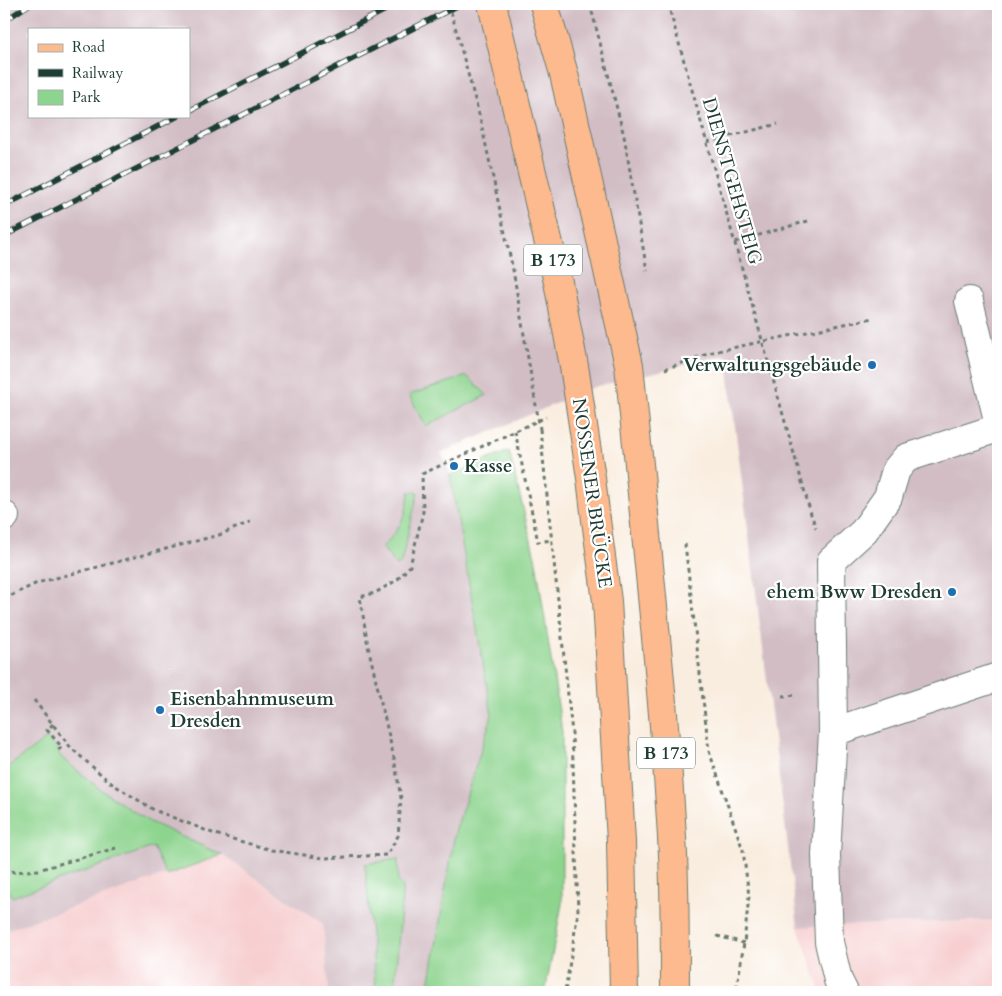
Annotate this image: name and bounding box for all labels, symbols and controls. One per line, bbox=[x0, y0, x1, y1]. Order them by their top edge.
legend bbox=[28, 28, 190, 118]
text: Road bbox=[72, 37, 105, 57]
text: Railway bbox=[72, 63, 123, 83]
text: Park bbox=[72, 87, 101, 107]
street label: DIENSTGEHSTEIG bbox=[696, 94, 768, 268]
road number: B 173 bbox=[524, 244, 582, 276]
place label: Verwaltungsgebäude bbox=[683, 352, 862, 378]
marker: Verwaltungsgebäude bbox=[866, 359, 878, 371]
street label: NOSSENER BRÜCKE bbox=[566, 396, 618, 590]
place label: Kasse bbox=[464, 453, 512, 479]
marker: Kasse bbox=[448, 460, 460, 472]
place label: ehem Bww Dresden bbox=[767, 579, 943, 605]
marker: ehem Bww Dresden bbox=[946, 586, 958, 598]
place label: Eisenbahnmuseum Dresden bbox=[170, 686, 334, 734]
marker: Eisenbahnmuseum Dresden bbox=[154, 704, 166, 716]
road number: B 173 bbox=[637, 738, 695, 768]

